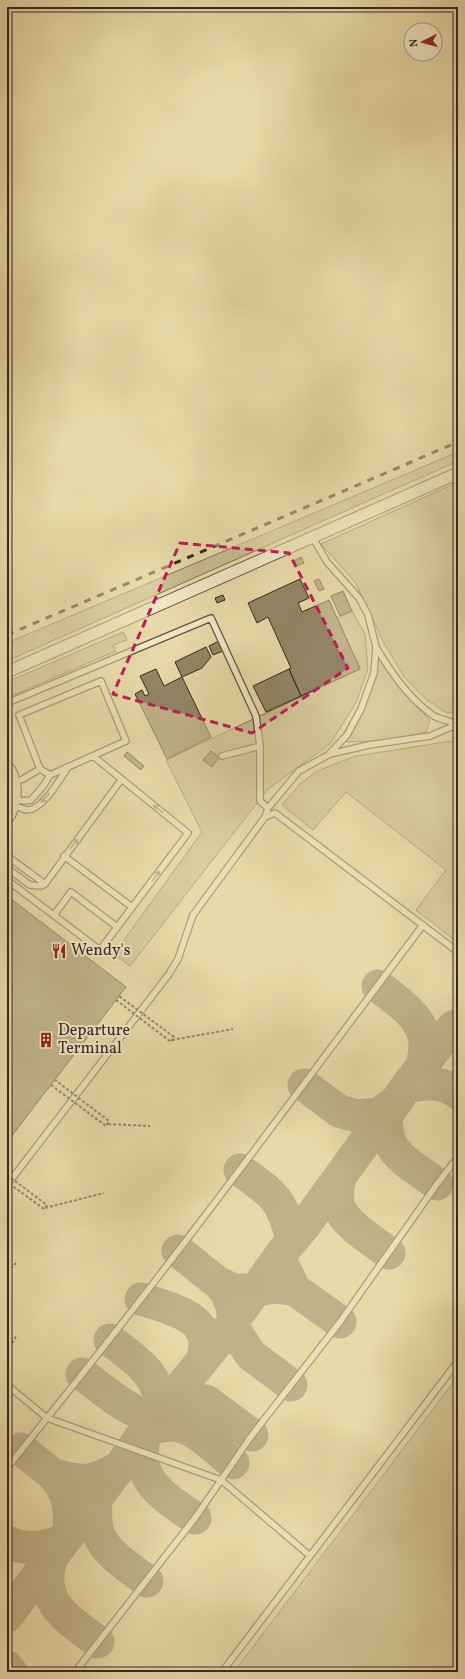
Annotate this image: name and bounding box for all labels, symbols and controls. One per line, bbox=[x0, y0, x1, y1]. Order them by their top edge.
north arrow bbox=[403, 22, 443, 62]
text: N bbox=[407, 38, 422, 48]
one-way arrow bbox=[41, 793, 50, 803]
one-way arrow bbox=[152, 804, 163, 813]
one-way arrow bbox=[69, 839, 78, 850]
one-way arrow bbox=[151, 871, 160, 882]
place label: Wendy's bbox=[71, 940, 131, 962]
restaurant icon: Wendy's bbox=[50, 942, 68, 960]
place label: Departure Terminal bbox=[58, 1020, 130, 1060]
building icon: Departure Terminal bbox=[37, 1031, 55, 1049]

